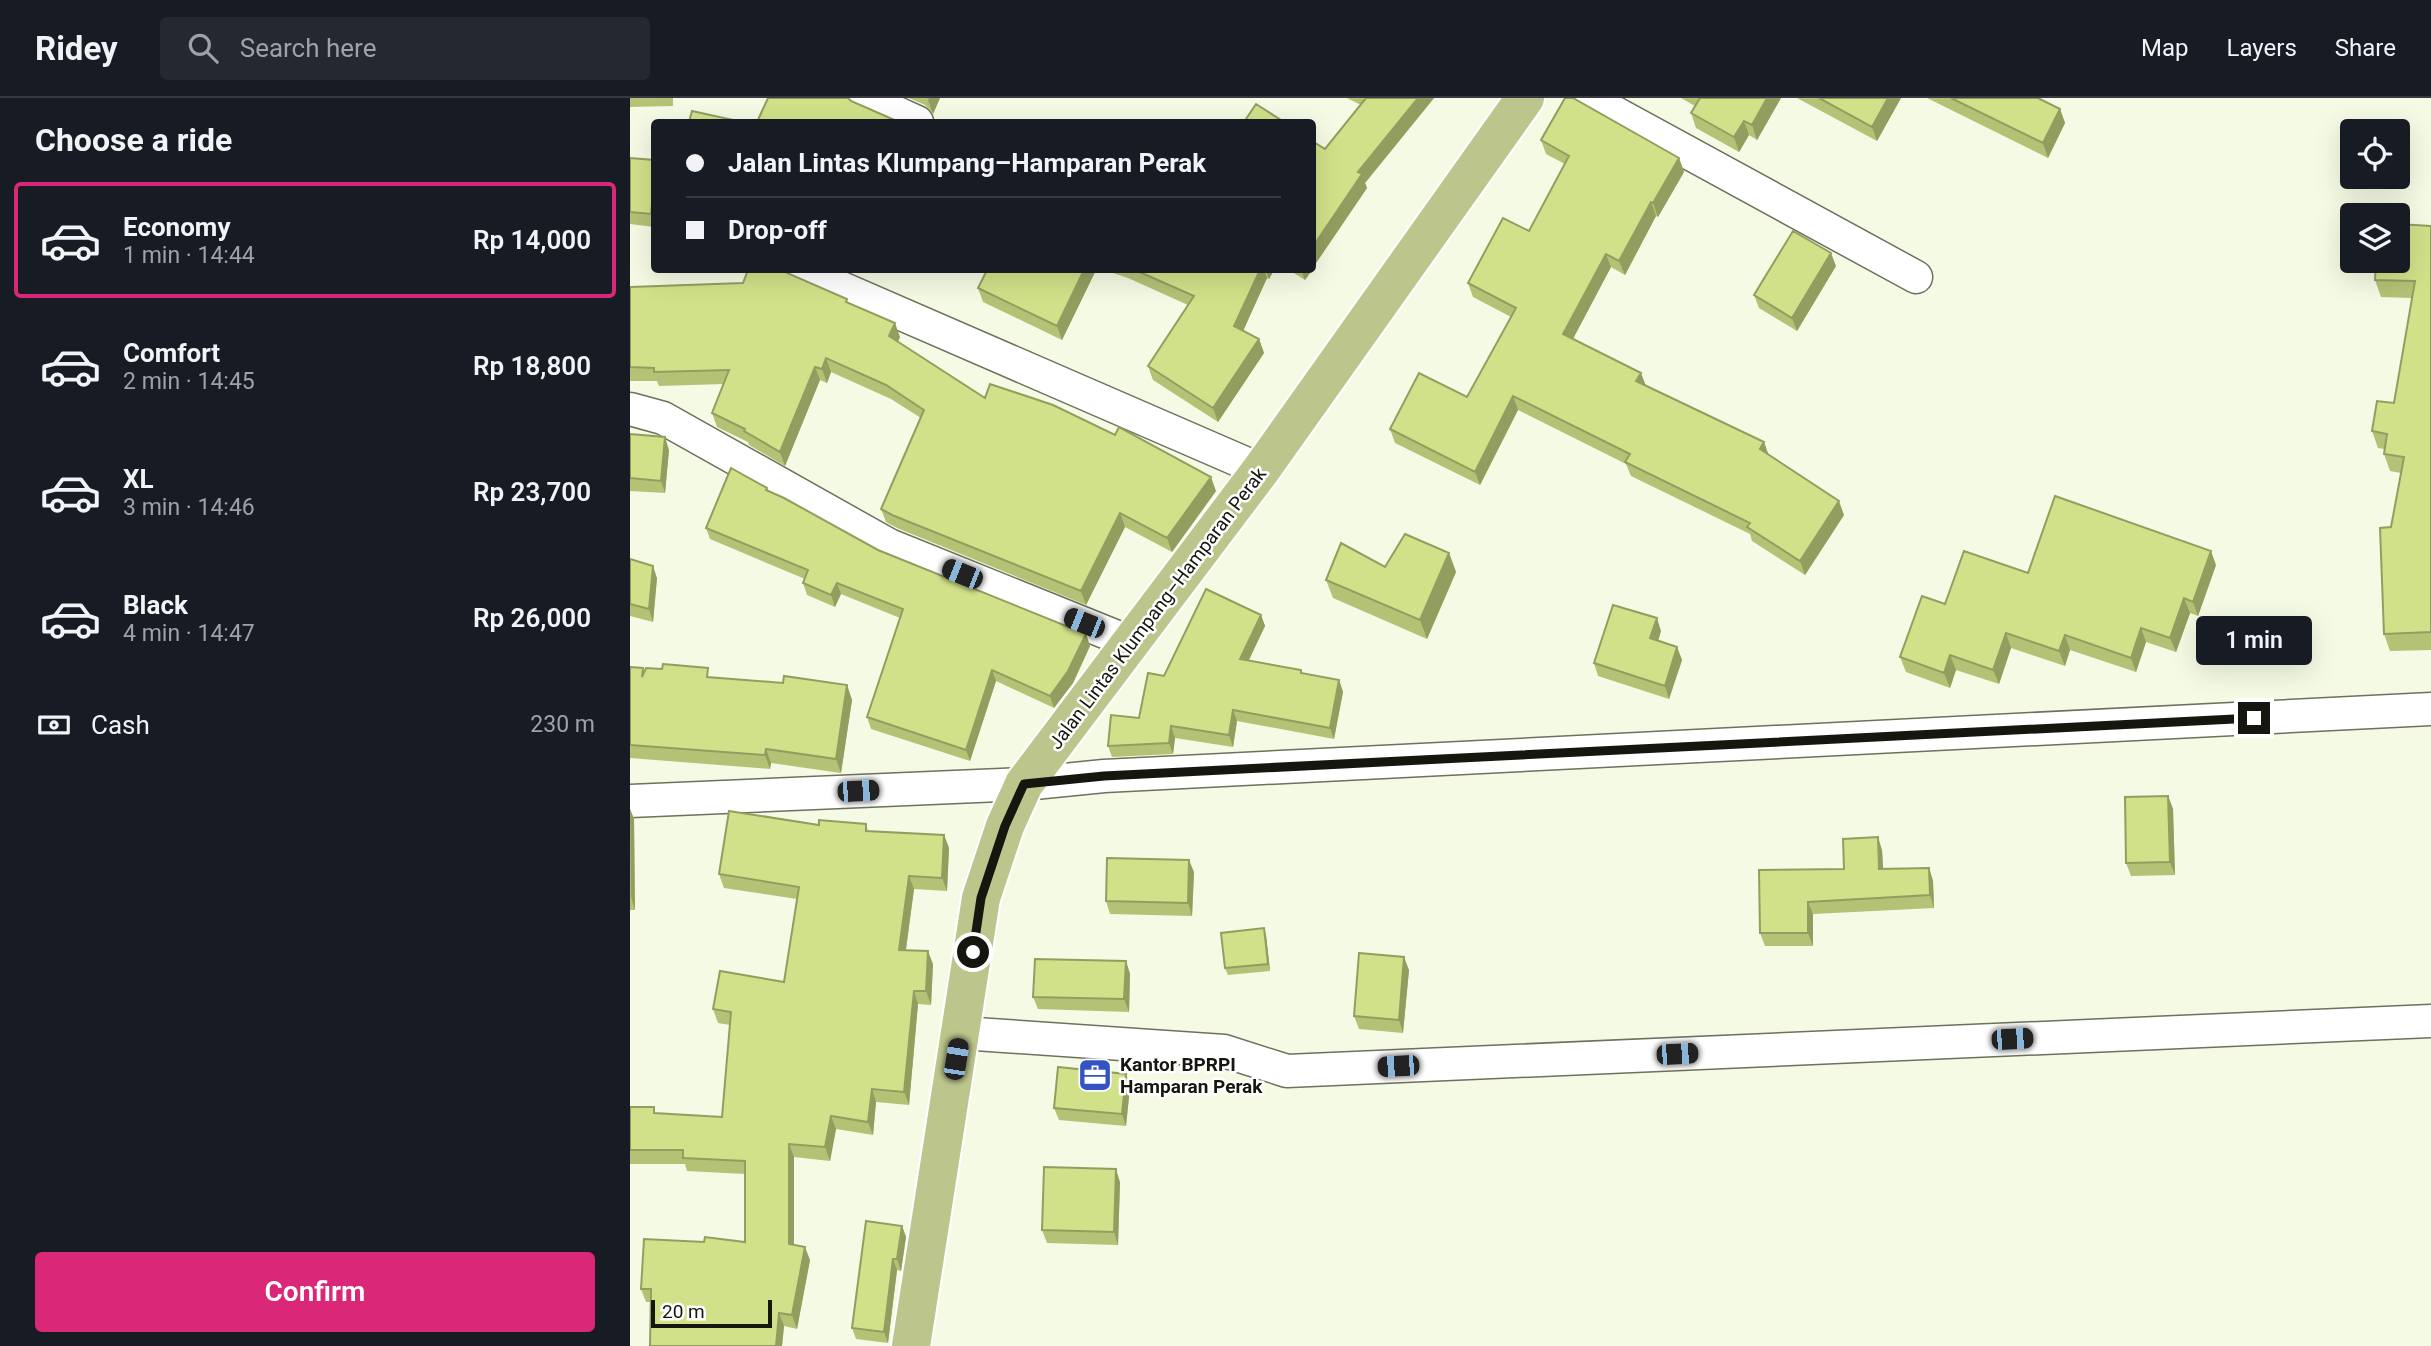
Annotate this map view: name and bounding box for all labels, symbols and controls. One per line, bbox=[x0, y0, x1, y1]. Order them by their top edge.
search box bbox=[160, 17, 650, 80]
text: Ridey bbox=[35, 29, 118, 68]
icon: search bbox=[184, 29, 222, 67]
text: Search here bbox=[240, 33, 376, 63]
text: Map bbox=[2141, 34, 2189, 62]
text: Layers bbox=[2227, 34, 2297, 62]
text: Share bbox=[2335, 34, 2396, 62]
map controls bbox=[2340, 119, 2410, 273]
button: locate bbox=[2340, 119, 2410, 189]
text: Choose a ride bbox=[35, 121, 232, 159]
text: Jalan Lintas Klumpang–Hamparan Perak bbox=[728, 148, 1206, 178]
button: layers bbox=[2340, 203, 2410, 273]
icon: car bbox=[39, 209, 102, 272]
text: Economy bbox=[123, 212, 230, 242]
text: Drop-off bbox=[728, 215, 827, 245]
text: Rp 14,000 bbox=[473, 225, 591, 255]
text: 1 min · 14:44 bbox=[123, 242, 255, 269]
icon: car bbox=[39, 335, 102, 398]
text: Comfort bbox=[123, 338, 220, 368]
text: Rp 18,800 bbox=[473, 351, 591, 381]
text: 2 min · 14:45 bbox=[123, 368, 255, 395]
icon: car bbox=[39, 461, 102, 524]
street label: Jalan Lintas Klumpang–Hamparan Perak bbox=[1044, 463, 1271, 754]
text: XL bbox=[123, 464, 154, 494]
text: Rp 23,700 bbox=[473, 477, 591, 507]
text: 3 min · 14:46 bbox=[123, 494, 255, 521]
car bbox=[939, 556, 986, 592]
icon: car bbox=[39, 587, 102, 650]
text: Black bbox=[123, 590, 188, 620]
text: Rp 26,000 bbox=[473, 603, 591, 633]
car bbox=[1061, 605, 1108, 641]
callout: 1 min bbox=[2196, 616, 2312, 666]
text: 4 min · 14:47 bbox=[123, 620, 255, 647]
text: 1 min bbox=[2225, 627, 2283, 654]
route end bbox=[2238, 702, 2270, 734]
icon: cash bbox=[35, 706, 73, 744]
text: Cash bbox=[91, 710, 150, 740]
text: 230 m bbox=[530, 711, 595, 738]
car bbox=[837, 779, 880, 803]
route start bbox=[957, 936, 989, 968]
car bbox=[1991, 1027, 2034, 1051]
car bbox=[943, 1037, 970, 1081]
car bbox=[1656, 1042, 1699, 1066]
place label: Kantor BPRPI Hamparan Perak bbox=[1120, 1053, 1263, 1098]
car bbox=[1377, 1054, 1420, 1078]
office icon: Kantor BPRPI Hamparan Perak bbox=[1076, 1056, 1114, 1094]
button: Confirm bbox=[35, 1252, 595, 1332]
scale bar bbox=[651, 1297, 772, 1329]
text: 20 m bbox=[662, 1300, 705, 1323]

